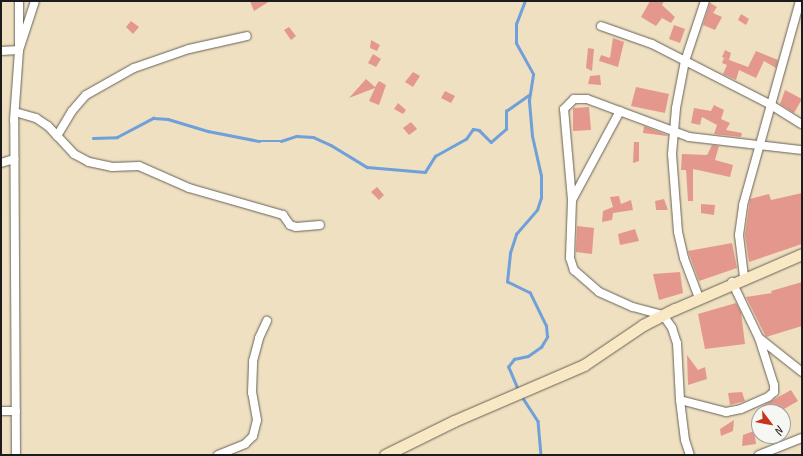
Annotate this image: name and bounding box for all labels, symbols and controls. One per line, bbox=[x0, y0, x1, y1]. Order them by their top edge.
north arrow bbox=[751, 404, 791, 444]
text: N bbox=[773, 423, 788, 436]

